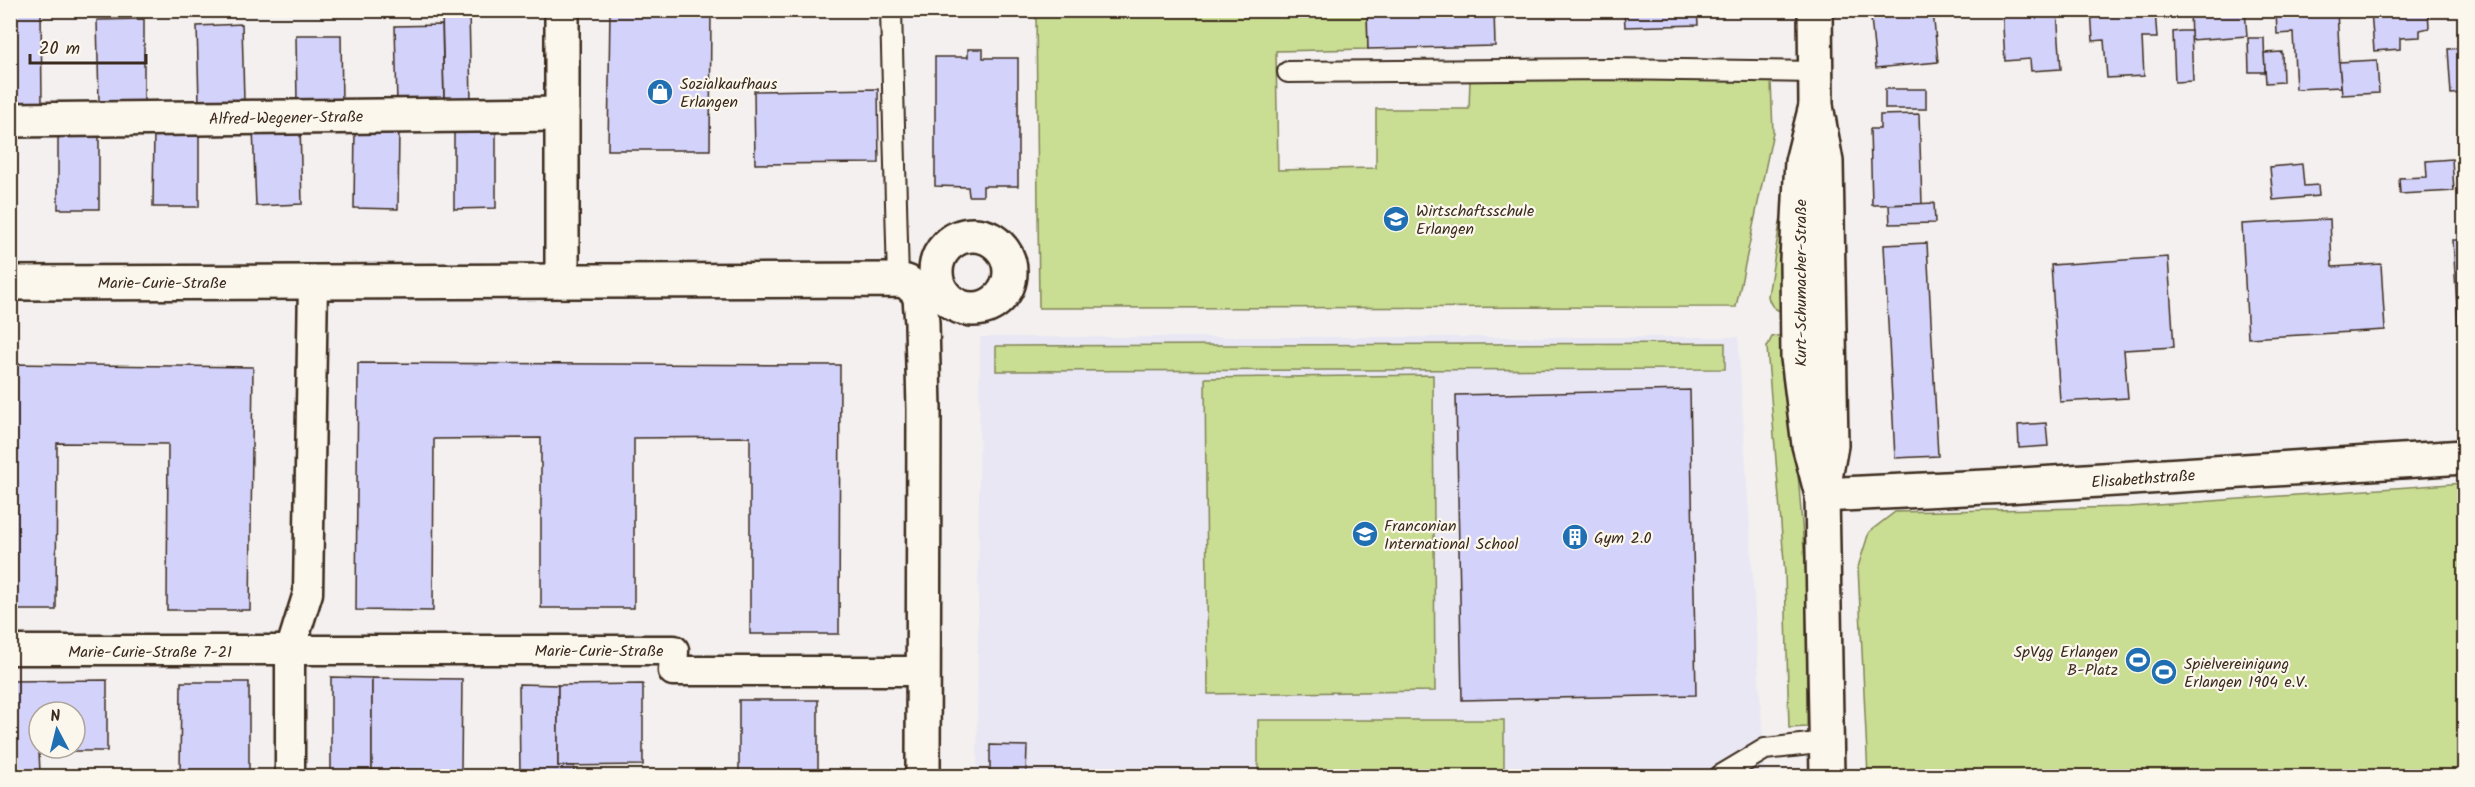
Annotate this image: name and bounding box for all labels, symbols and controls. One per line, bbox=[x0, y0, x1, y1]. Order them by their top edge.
scale bar bbox=[30, 27, 146, 65]
text: 20 m bbox=[39, 35, 80, 64]
place label: Sozialkaufhaus Erlangen bbox=[680, 72, 778, 115]
shop icon: Sozialkaufhaus Erlangen bbox=[645, 77, 675, 107]
street label: Alfred-Wegener-Straße bbox=[209, 105, 363, 132]
place label: Wirtschaftsschule Erlangen bbox=[1416, 199, 1534, 242]
street label: Kurt-Schumacher-Straße bbox=[1789, 199, 1814, 367]
school or university icon: Wirtschaftsschule Erlangen bbox=[1381, 204, 1411, 234]
street label: Marie-Curie-Straße bbox=[98, 271, 226, 296]
street label: Elisabethstraße bbox=[2090, 463, 2196, 496]
place label: Franconian International School bbox=[1384, 514, 1519, 557]
school or university icon: Franconian International School bbox=[1350, 519, 1380, 549]
building icon: Gym 2.0 bbox=[1560, 522, 1590, 552]
place label: Gym 2.0 bbox=[1594, 526, 1652, 551]
street label: Marie-Curie-Straße bbox=[535, 639, 663, 664]
street label: Marie-Curie-Straße 7-21 bbox=[68, 640, 232, 665]
place label: SpVgg Erlangen B-Platz bbox=[2014, 640, 2118, 683]
sports icon: SpVgg Erlangen B-Platz bbox=[2123, 645, 2153, 675]
place label: Spielvereinigung Erlangen 1904 e.V. bbox=[2184, 652, 2308, 695]
sports icon: Spielvereinigung Erlangen 1904 e.V. bbox=[2149, 657, 2179, 687]
north arrow bbox=[27, 700, 87, 760]
text: N bbox=[49, 704, 62, 730]

